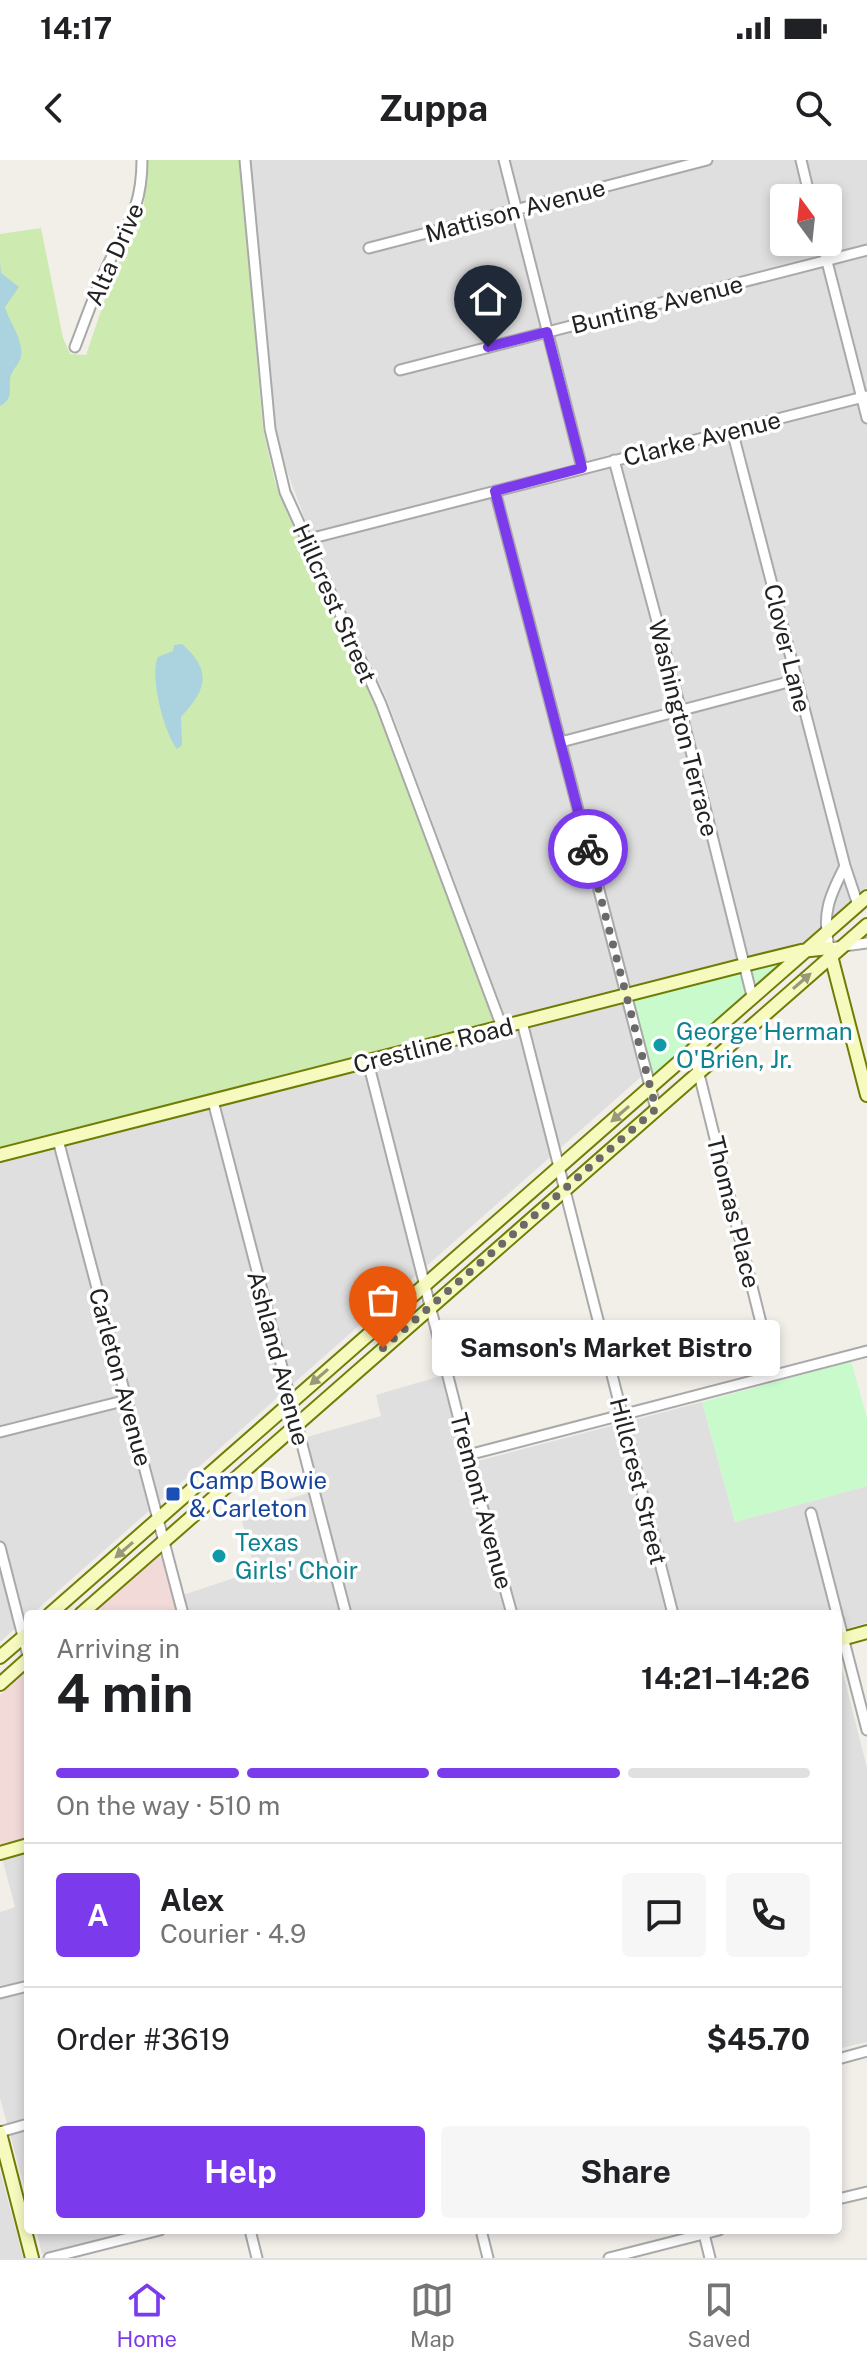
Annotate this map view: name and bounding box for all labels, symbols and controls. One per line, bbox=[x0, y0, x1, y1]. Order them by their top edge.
text: 14:17 bbox=[40, 10, 112, 46]
icon: back bbox=[32, 86, 76, 130]
icon: search bbox=[791, 86, 835, 130]
text: Zuppa bbox=[379, 87, 488, 129]
street label: Mattison Avenue bbox=[422, 173, 608, 247]
north arrow bbox=[770, 184, 842, 256]
map controls bbox=[770, 184, 842, 256]
street label: Alta Drive bbox=[79, 198, 149, 310]
pin bbox=[454, 265, 522, 347]
street label: Bunting Avenue bbox=[568, 269, 746, 339]
icon: home bbox=[466, 277, 510, 321]
street label: Clarke Avenue bbox=[621, 405, 783, 471]
street label: Hillcrest Street bbox=[287, 519, 383, 687]
street label: Clover Lane bbox=[759, 581, 817, 715]
street label: Washington Terrace bbox=[643, 617, 725, 839]
courier bbox=[548, 809, 628, 889]
icon: bike bbox=[566, 827, 610, 871]
one-way arrow bbox=[792, 973, 812, 990]
street label: Crestline Road bbox=[350, 1012, 516, 1078]
place label: George Herman O'Brien, Jr. bbox=[676, 1017, 853, 1073]
marker: George Herman O'Brien, Jr. bbox=[651, 1036, 669, 1054]
one-way arrow bbox=[611, 1105, 631, 1122]
street label: Thomas Place bbox=[702, 1133, 766, 1291]
pin bbox=[349, 1266, 417, 1348]
street label: Ashland Avenue bbox=[242, 1268, 316, 1448]
icon: bag bbox=[361, 1278, 405, 1322]
street label: Carleton Avenue bbox=[84, 1285, 158, 1469]
callout: Samson's Market Bistro bbox=[431, 1320, 779, 1376]
text: Samson's Market Bistro bbox=[460, 1332, 752, 1363]
one-way arrow bbox=[309, 1368, 329, 1385]
street label: Hillcrest Street bbox=[605, 1395, 673, 1567]
street label: Tremont Avenue bbox=[445, 1410, 519, 1592]
place label: Camp Bowie & Carleton bbox=[189, 1466, 327, 1522]
marker: Camp Bowie & Carleton bbox=[164, 1485, 182, 1503]
place label: Texas Girls' Choir bbox=[235, 1528, 358, 1584]
one-way arrow bbox=[115, 1540, 134, 1558]
marker: Texas Girls' Choir bbox=[210, 1547, 228, 1565]
text: Arriving in bbox=[56, 1633, 180, 1664]
text: 14:21–14:26 bbox=[641, 1660, 810, 1696]
text: 4 min bbox=[56, 1663, 193, 1724]
text: On the way · 510 m bbox=[56, 1790, 280, 1821]
button: chat bbox=[622, 1873, 706, 1957]
button: phone bbox=[726, 1873, 810, 1957]
text: Alex bbox=[160, 1882, 224, 1918]
text: A bbox=[87, 1897, 109, 1933]
text: Courier · 4.9 bbox=[160, 1918, 306, 1949]
text: Order #3619 bbox=[56, 2021, 230, 2057]
text: $45.70 bbox=[707, 2021, 810, 2057]
button: Help bbox=[56, 2126, 425, 2218]
button: Share bbox=[441, 2126, 810, 2218]
tab: Home bbox=[116, 2278, 177, 2352]
tab: Map bbox=[410, 2278, 455, 2352]
tab: Saved bbox=[688, 2278, 751, 2352]

